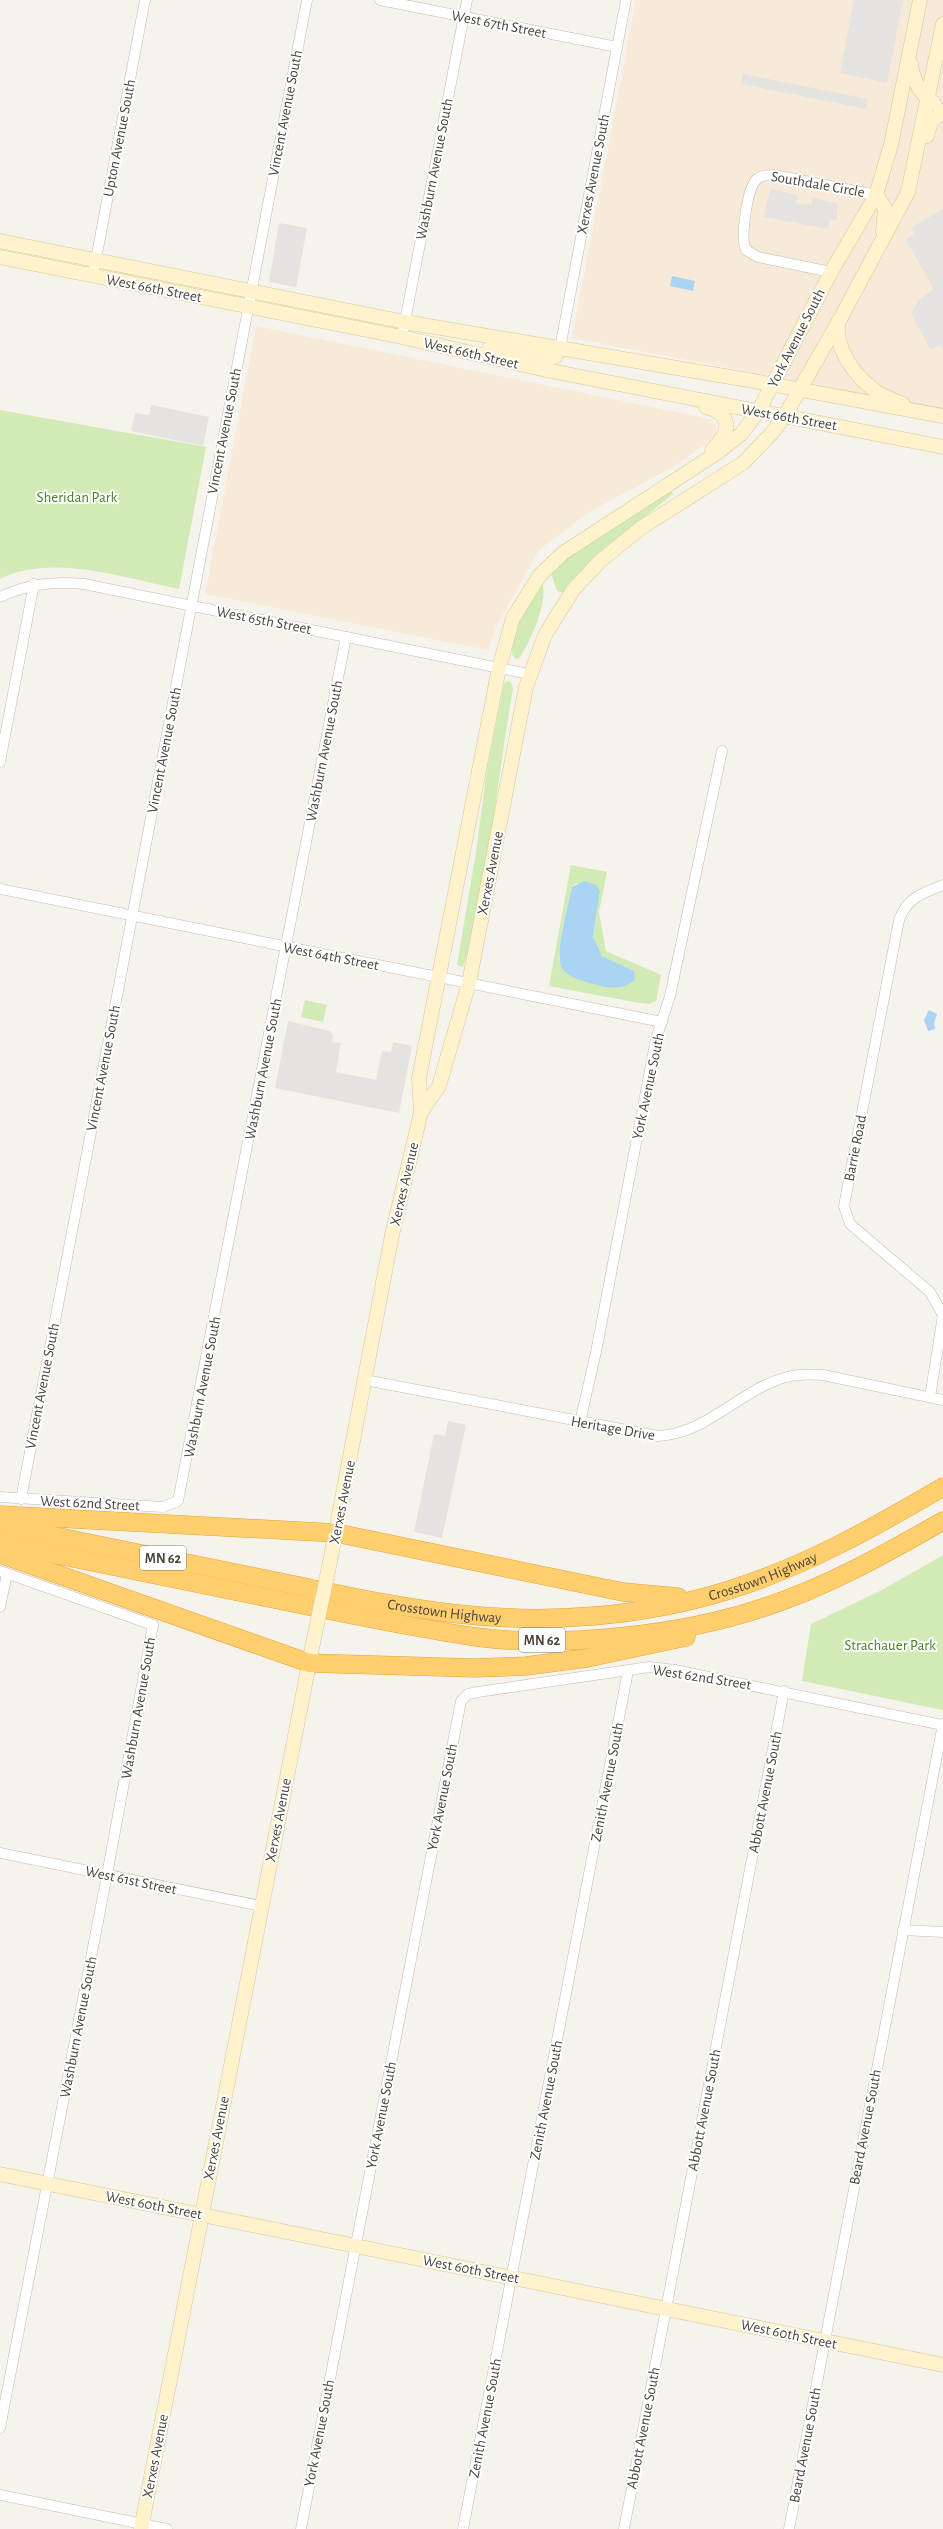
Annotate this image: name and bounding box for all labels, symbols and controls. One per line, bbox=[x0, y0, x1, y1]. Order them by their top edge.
street label: West 67th Street bbox=[450, 8, 548, 41]
street label: Vincent Avenue South bbox=[266, 49, 305, 177]
street label: Upton Avenue South bbox=[101, 78, 138, 198]
street label: Washburn Avenue South bbox=[413, 97, 456, 241]
street label: Xerxes Avenue South bbox=[574, 113, 613, 235]
street label: Southdale Circle bbox=[770, 169, 866, 200]
street label: West 66th Street bbox=[105, 272, 203, 305]
street label: York Avenue South bbox=[765, 286, 828, 390]
street label: West 66th Street bbox=[422, 335, 520, 372]
street label: Vincent Avenue South bbox=[205, 367, 244, 495]
street label: West 66th Street bbox=[740, 402, 838, 433]
park label: Sheridan Park bbox=[37, 490, 118, 505]
street label: West 65th Street bbox=[215, 604, 313, 637]
street label: Washburn Avenue South bbox=[303, 679, 346, 823]
street label: Vincent Avenue South bbox=[145, 686, 184, 814]
street label: Xerxes Avenue bbox=[475, 830, 506, 916]
street label: West 64th Street bbox=[282, 940, 380, 973]
street label: Washburn Avenue South bbox=[242, 997, 285, 1141]
street label: Vincent Avenue South bbox=[84, 1004, 123, 1132]
street label: York Avenue South bbox=[630, 1031, 667, 1141]
street label: Barrie Road bbox=[842, 1113, 869, 1183]
street label: Xerxes Avenue bbox=[388, 1141, 421, 1227]
street label: Washburn Avenue South bbox=[181, 1315, 224, 1459]
street label: Vincent Avenue South bbox=[23, 1322, 62, 1450]
street label: Heritage Drive bbox=[570, 1414, 656, 1443]
street label: Xerxes Avenue bbox=[327, 1459, 358, 1545]
street label: West 62nd Street bbox=[40, 1493, 140, 1514]
road number: MN 62 bbox=[140, 1546, 186, 1570]
street label: Crosstown Highway bbox=[707, 1549, 820, 1604]
street label: Crosstown Highway bbox=[386, 1597, 503, 1626]
road number: MN 62 bbox=[519, 1628, 565, 1652]
street label: Washburn Avenue South bbox=[119, 1636, 158, 1780]
park label: Strachauer Park bbox=[844, 1638, 936, 1653]
street label: West 62nd Street bbox=[652, 1662, 753, 1693]
street label: Zenith Avenue South bbox=[589, 1721, 626, 1843]
street label: Abbott Avenue South bbox=[746, 1730, 785, 1854]
street label: York Avenue South bbox=[425, 1742, 460, 1852]
street label: Xerxes Avenue bbox=[263, 1777, 294, 1863]
street label: West 61st Street bbox=[84, 1864, 178, 1898]
street label: Washburn Avenue South bbox=[57, 1955, 100, 2099]
street label: Zenith Avenue South bbox=[528, 2039, 565, 2161]
street label: Abbott Avenue South bbox=[685, 2048, 724, 2172]
street label: York Avenue South bbox=[364, 2060, 399, 2170]
street label: Beard Avenue South bbox=[847, 2068, 884, 2186]
street label: Xerxes Avenue bbox=[201, 2095, 232, 2181]
street label: West 60th Street bbox=[104, 2189, 204, 2222]
street label: West 60th Street bbox=[421, 2253, 521, 2286]
street label: West 60th Street bbox=[739, 2317, 838, 2352]
street label: Zenith Avenue South bbox=[467, 2357, 504, 2479]
street label: Abbott Avenue South bbox=[624, 2366, 663, 2490]
street label: York Avenue South bbox=[302, 2378, 337, 2488]
street label: Beard Avenue South bbox=[787, 2386, 824, 2504]
street label: Xerxes Avenue bbox=[140, 2413, 171, 2499]

